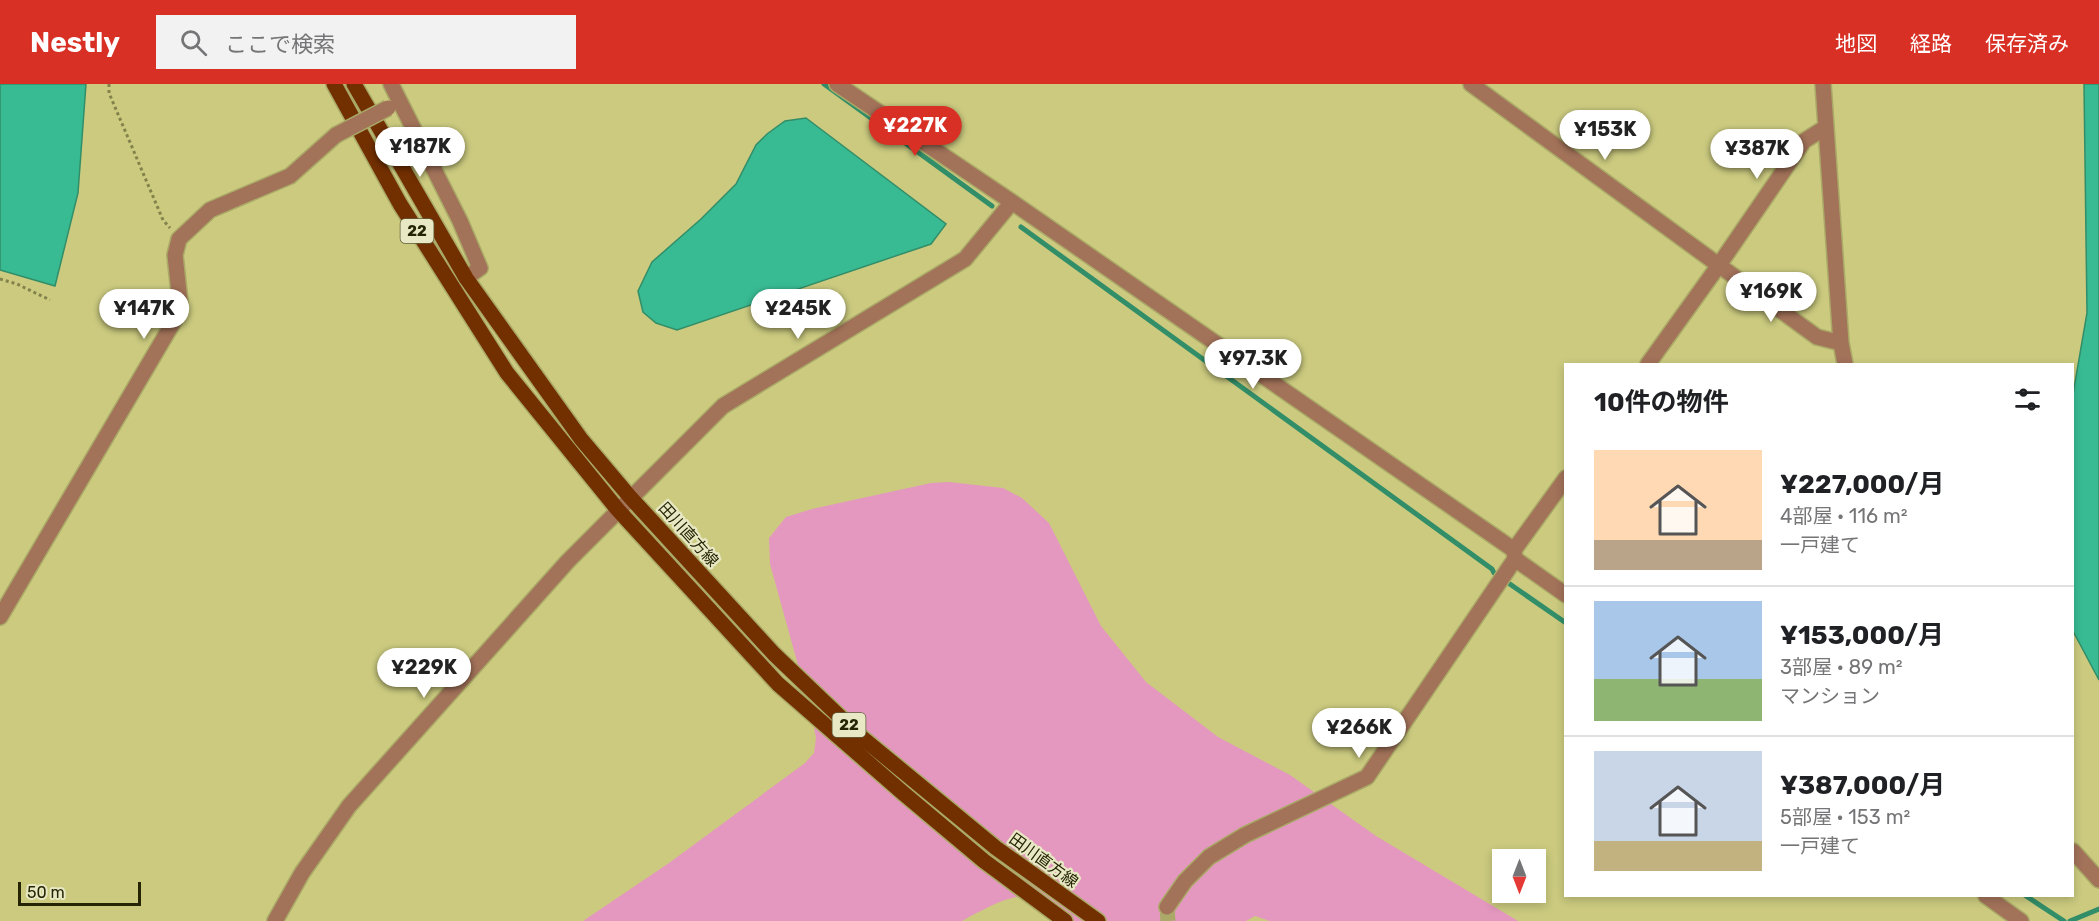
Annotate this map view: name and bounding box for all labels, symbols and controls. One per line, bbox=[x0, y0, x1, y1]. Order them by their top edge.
search box bbox=[156, 15, 576, 69]
text: Nestly bbox=[30, 26, 120, 59]
icon: search bbox=[177, 26, 210, 59]
text: ここで検索 bbox=[225, 31, 335, 58]
text: 地図 bbox=[1835, 31, 1877, 56]
text: 経路 bbox=[1910, 31, 1952, 56]
text: 保存済み bbox=[1985, 31, 2069, 56]
pin: ¥227K bbox=[873, 106, 957, 157]
pin: ¥153K bbox=[1563, 110, 1647, 161]
text: ¥227K bbox=[883, 113, 947, 137]
text: ¥153K bbox=[1573, 117, 1637, 141]
pin: ¥187K bbox=[378, 127, 462, 178]
pin: ¥387K bbox=[1715, 129, 1799, 180]
text: ¥187K bbox=[389, 134, 451, 158]
text: ¥387K bbox=[1724, 136, 1790, 160]
road number: 22 bbox=[400, 219, 434, 243]
pin: ¥169K bbox=[1729, 272, 1813, 323]
text: ¥169K bbox=[1740, 279, 1802, 303]
pin: ¥147K bbox=[102, 289, 186, 340]
pin: ¥245K bbox=[756, 289, 840, 340]
text: ¥147K bbox=[113, 296, 175, 320]
text: ¥245K bbox=[765, 296, 831, 320]
pin: ¥97.3K bbox=[1204, 339, 1302, 390]
text: ¥97.3K bbox=[1218, 346, 1288, 370]
icon: filters bbox=[2011, 383, 2044, 416]
text: 10件の物件 bbox=[1594, 387, 1729, 418]
text: ¥227,000/月 bbox=[1780, 469, 1944, 500]
icon: home bbox=[1642, 474, 1714, 546]
street label: 田川直方線 bbox=[655, 498, 722, 570]
text: 4部屋 · 116 m² bbox=[1780, 504, 1908, 528]
text: 一戸建て bbox=[1780, 533, 1860, 557]
text: ¥153,000/月 bbox=[1780, 620, 1944, 651]
icon: home bbox=[1642, 625, 1714, 697]
pin: ¥229K bbox=[382, 648, 466, 699]
text: ¥229K bbox=[391, 655, 457, 679]
text: 3部屋 · 89 m² bbox=[1780, 655, 1903, 679]
text: マンション bbox=[1780, 684, 1880, 708]
pin: ¥266K bbox=[1317, 708, 1401, 759]
road number: 22 bbox=[832, 713, 866, 737]
text: ¥266K bbox=[1326, 715, 1392, 739]
text: ¥387,000/月 bbox=[1780, 770, 1945, 801]
icon: home bbox=[1642, 775, 1714, 847]
text: 5部屋 · 153 m² bbox=[1780, 805, 1910, 829]
street label: 田川直方線 bbox=[1006, 829, 1082, 892]
text: 一戸建て bbox=[1780, 834, 1860, 858]
north arrow bbox=[1492, 849, 1546, 903]
map controls bbox=[1492, 849, 1546, 903]
scale bar bbox=[18, 879, 141, 906]
text: 50 m bbox=[27, 883, 65, 902]

